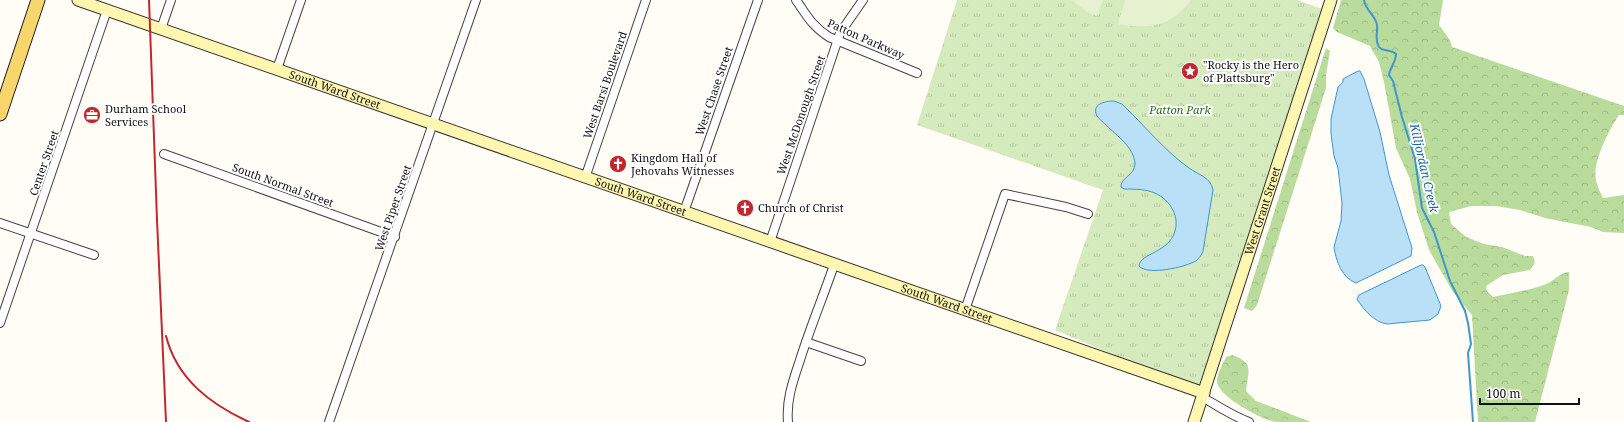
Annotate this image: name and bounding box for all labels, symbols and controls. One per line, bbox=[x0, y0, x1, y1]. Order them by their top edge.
street label: Patton Parkway bbox=[825, 15, 908, 63]
street label: West Barsi Boulevard bbox=[579, 29, 630, 141]
street label: West Chase Street bbox=[691, 44, 736, 137]
street label: West McDonough Street bbox=[773, 53, 828, 177]
place label: "Rocky is the Hero of Plattsburg" bbox=[1203, 57, 1299, 85]
place icon: "Rocky is the Hero of Plattsburg" bbox=[1180, 61, 1200, 81]
street label: South Ward Street bbox=[287, 66, 383, 112]
place label: Durham School Services bbox=[105, 101, 187, 129]
park label: Patton Park bbox=[1148, 102, 1212, 117]
office icon: Durham School Services bbox=[82, 105, 102, 125]
water label: Killjordan Creek bbox=[1406, 121, 1443, 215]
street label: Center Street bbox=[25, 128, 62, 198]
place label: Kingdom Hall of Jehovahs Witnesses bbox=[630, 150, 734, 178]
church icon: Kingdom Hall of Jehovahs Witnesses bbox=[608, 154, 628, 174]
street label: South Normal Street bbox=[231, 159, 336, 210]
street label: West Piper Street bbox=[371, 163, 414, 253]
street label: West Grant Street bbox=[1241, 164, 1283, 257]
street label: South Ward Street bbox=[593, 173, 689, 219]
church icon: Church of Christ bbox=[735, 198, 755, 218]
place label: Church of Christ bbox=[758, 200, 844, 215]
street label: South Ward Street bbox=[899, 280, 994, 326]
scale bar bbox=[1480, 380, 1579, 406]
text: 100 m bbox=[1486, 385, 1521, 402]

